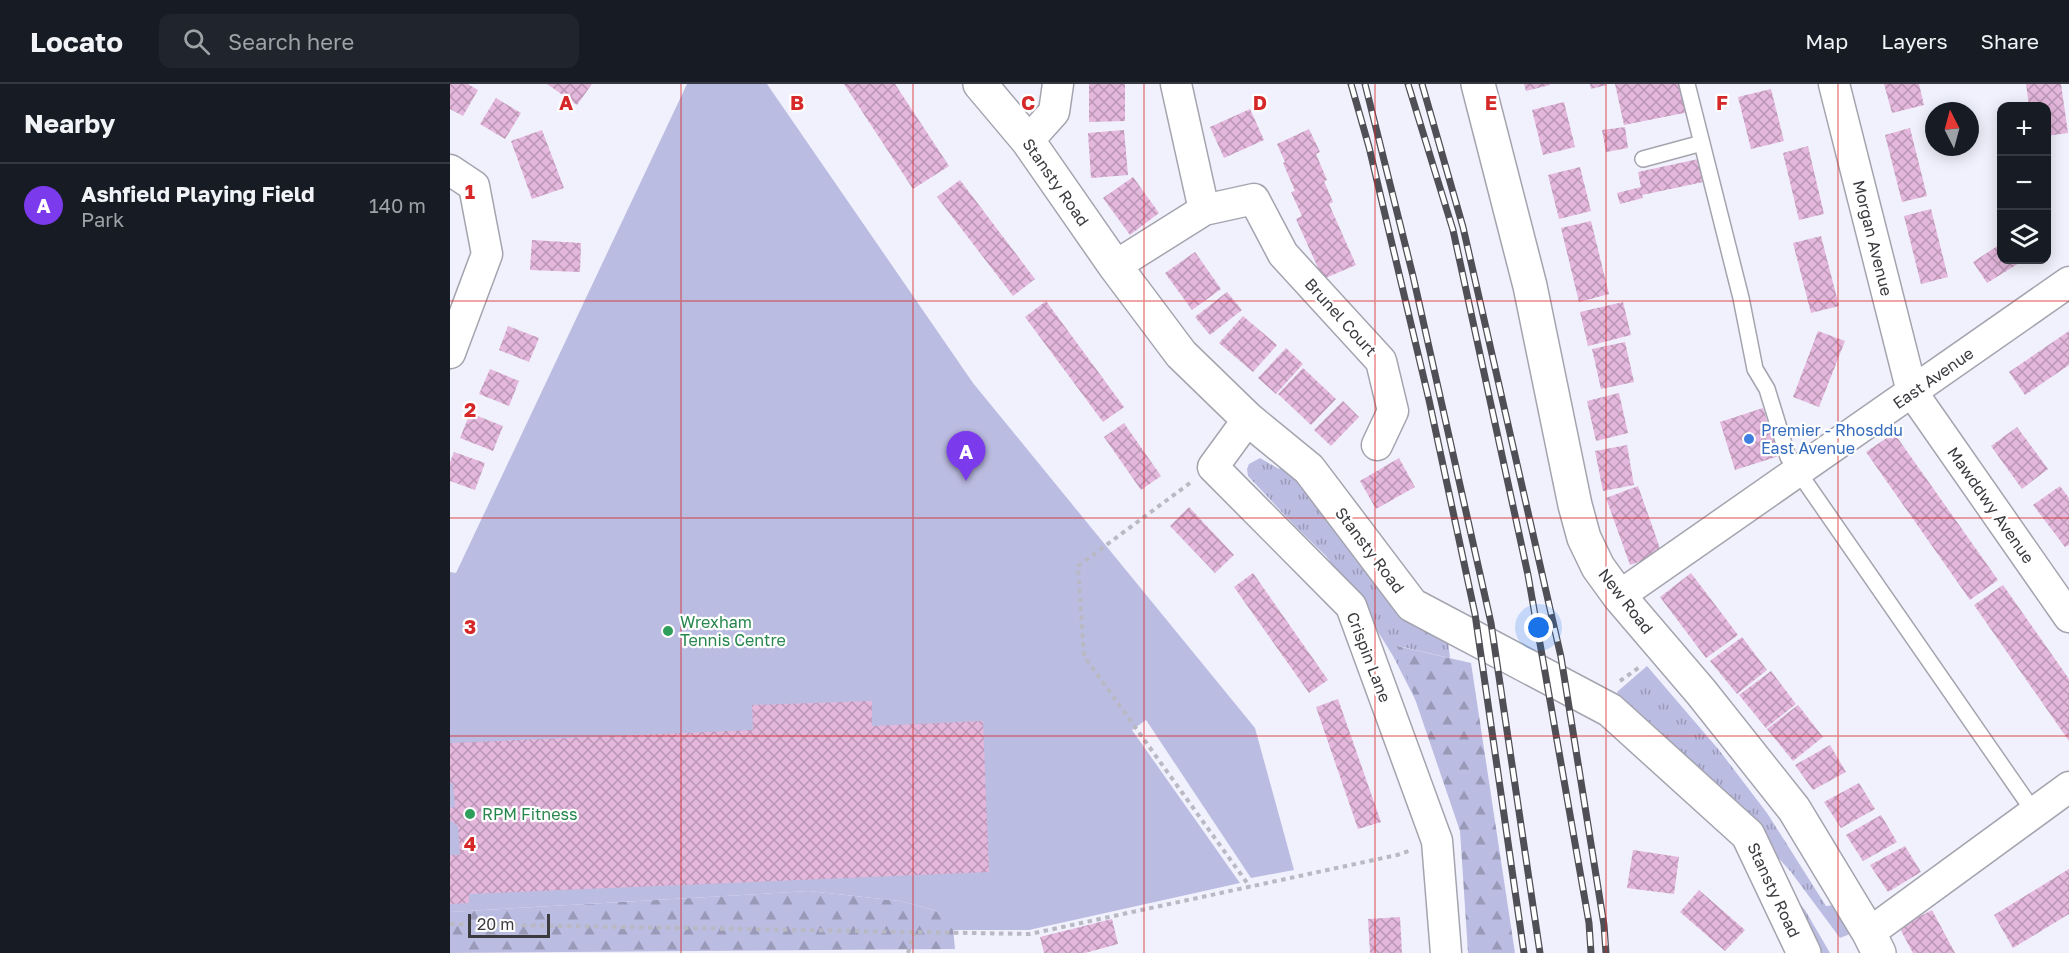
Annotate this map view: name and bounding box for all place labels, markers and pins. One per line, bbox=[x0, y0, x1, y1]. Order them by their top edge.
place label: Premier - Rhosddu East Avenue bbox=[1761, 420, 1903, 458]
pin: A bbox=[946, 432, 986, 481]
marker: Premier - Rhosddu East Avenue bbox=[1742, 432, 1756, 446]
place label: Wrexham Tennis Centre bbox=[680, 612, 786, 650]
marker: Wrexham Tennis Centre bbox=[661, 624, 675, 638]
place label: RPM Fitness bbox=[482, 804, 577, 824]
marker: RPM Fitness bbox=[463, 807, 477, 821]

